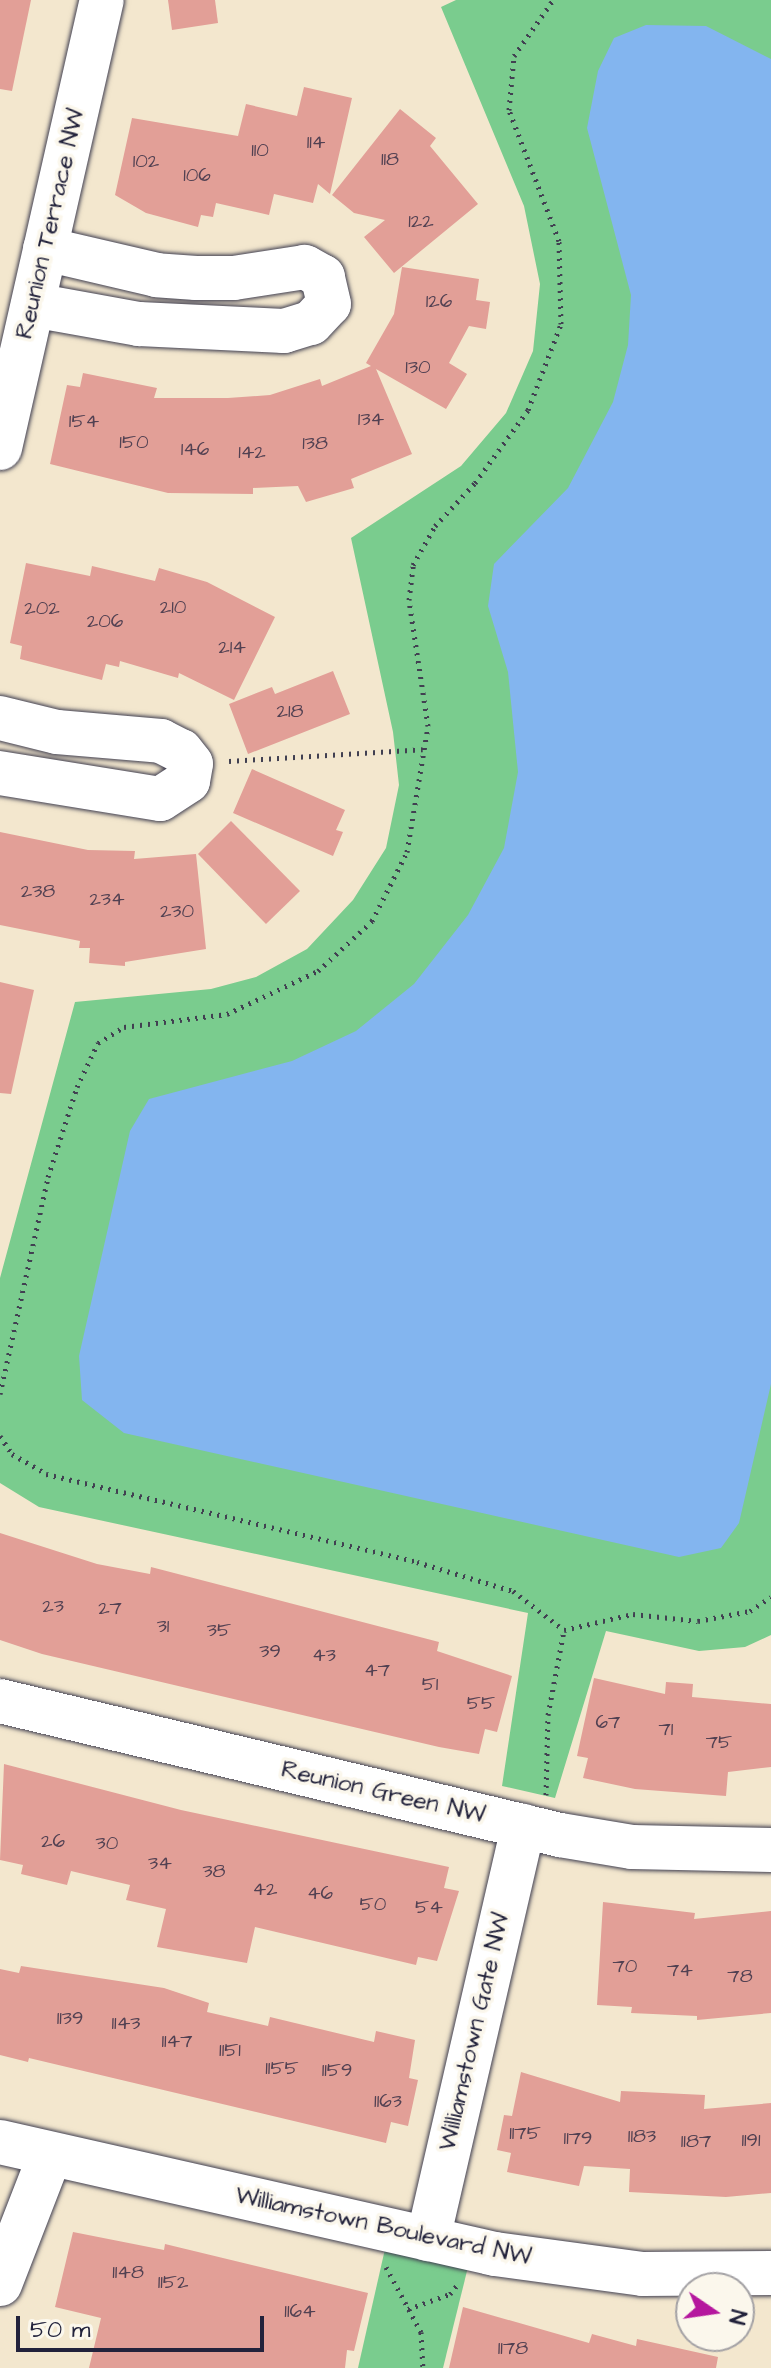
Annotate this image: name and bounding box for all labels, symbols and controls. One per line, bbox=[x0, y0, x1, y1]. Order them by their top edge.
street label: Reunion Terrace NW bbox=[11, 106, 91, 342]
house number: 114 bbox=[307, 130, 325, 154]
house number: 110 bbox=[251, 138, 269, 162]
house number: 118 bbox=[381, 147, 399, 171]
house number: 102 bbox=[133, 149, 159, 173]
house number: 106 bbox=[183, 163, 211, 187]
house number: 122 bbox=[408, 209, 434, 233]
house number: 126 bbox=[426, 289, 452, 313]
house number: 130 bbox=[405, 355, 431, 379]
house number: 134 bbox=[358, 407, 384, 431]
house number: 154 bbox=[69, 409, 99, 433]
house number: 150 bbox=[119, 430, 149, 454]
house number: 138 bbox=[302, 431, 328, 455]
house number: 146 bbox=[181, 437, 209, 461]
house number: 142 bbox=[238, 440, 266, 464]
house number: 210 bbox=[160, 595, 186, 619]
house number: 202 bbox=[24, 596, 60, 620]
house number: 206 bbox=[87, 609, 123, 633]
house number: 214 bbox=[218, 635, 246, 659]
house number: 218 bbox=[277, 699, 303, 723]
house number: 238 bbox=[21, 879, 55, 903]
house number: 234 bbox=[89, 887, 125, 911]
house number: 230 bbox=[160, 899, 194, 923]
house number: 23 bbox=[42, 1594, 64, 1618]
house number: 27 bbox=[98, 1596, 122, 1620]
house number: 31 bbox=[157, 1614, 169, 1638]
house number: 35 bbox=[207, 1618, 231, 1642]
house number: 39 bbox=[259, 1639, 281, 1663]
house number: 43 bbox=[312, 1643, 336, 1667]
house number: 47 bbox=[364, 1658, 390, 1682]
house number: 51 bbox=[422, 1672, 438, 1696]
house number: 55 bbox=[467, 1691, 495, 1715]
house number: 67 bbox=[596, 1710, 620, 1734]
house number: 71 bbox=[659, 1717, 673, 1741]
house number: 75 bbox=[706, 1730, 732, 1754]
street label: Reunion Green NW bbox=[278, 1756, 488, 1830]
house number: 26 bbox=[41, 1829, 65, 1853]
house number: 30 bbox=[96, 1831, 118, 1855]
house number: 34 bbox=[148, 1851, 172, 1875]
house number: 38 bbox=[202, 1859, 226, 1883]
house number: 42 bbox=[252, 1877, 278, 1901]
house number: 46 bbox=[307, 1881, 333, 1905]
house number: 50 bbox=[360, 1892, 386, 1916]
house number: 54 bbox=[415, 1895, 443, 1919]
street label: Williamstown Gate NW bbox=[434, 1910, 516, 2154]
house number: 70 bbox=[613, 1954, 637, 1978]
house number: 74 bbox=[667, 1958, 693, 1982]
house number: 78 bbox=[727, 1964, 753, 1988]
house number: 1139 bbox=[57, 2006, 83, 2030]
house number: 1143 bbox=[112, 2011, 140, 2035]
house number: 1147 bbox=[161, 2029, 193, 2053]
house number: 1151 bbox=[219, 2038, 241, 2062]
house number: 1155 bbox=[265, 2056, 299, 2080]
house number: 1159 bbox=[322, 2058, 352, 2082]
house number: 1163 bbox=[374, 2089, 402, 2113]
house number: 1175 bbox=[509, 2121, 541, 2145]
house number: 1183 bbox=[628, 2124, 656, 2148]
house number: 1179 bbox=[564, 2126, 592, 2150]
house number: 1191 bbox=[741, 2128, 761, 2152]
house number: 1187 bbox=[681, 2129, 711, 2153]
street label: Williamstown Boulevard NW bbox=[233, 2182, 533, 2272]
house number: 1148 bbox=[112, 2260, 144, 2284]
house number: 1152 bbox=[158, 2270, 188, 2294]
north arrow bbox=[675, 2272, 755, 2352]
house number: 1164 bbox=[284, 2299, 316, 2323]
scale bar bbox=[20, 2300, 268, 2350]
text: N bbox=[720, 2307, 754, 2327]
text: 50 m bbox=[30, 2313, 90, 2347]
house number: 1178 bbox=[498, 2336, 528, 2360]

